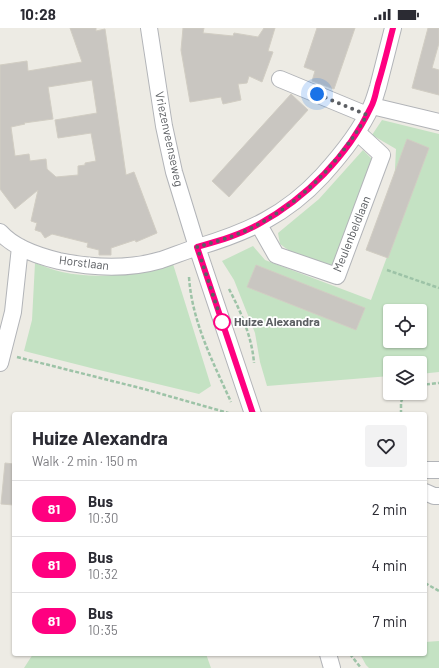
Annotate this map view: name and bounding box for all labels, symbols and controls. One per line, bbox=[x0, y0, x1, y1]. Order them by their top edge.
text: 10:28 bbox=[20, 5, 56, 23]
your location bbox=[307, 84, 327, 104]
street label: Vriezenveenseweg bbox=[153, 90, 187, 188]
street label: Meulenbeldlaan bbox=[329, 194, 373, 274]
street label: Horstlaan bbox=[58, 252, 110, 272]
map controls bbox=[383, 304, 427, 400]
button: locate bbox=[383, 304, 427, 348]
marker: Huize Alexandra bbox=[213, 313, 231, 331]
place label: Huize Alexandra bbox=[234, 314, 320, 328]
button: layers bbox=[383, 356, 427, 400]
button: heart bbox=[365, 425, 407, 467]
text: Huize Alexandra bbox=[32, 426, 168, 449]
text: Walk · 2 min · 150 m bbox=[32, 453, 137, 469]
text: Bus bbox=[88, 492, 113, 510]
text: 81 bbox=[48, 500, 60, 517]
text: 2 min bbox=[372, 500, 407, 518]
text: 10:30 bbox=[88, 510, 118, 526]
text: Bus bbox=[88, 548, 113, 566]
text: 81 bbox=[48, 556, 60, 573]
text: 4 min bbox=[371, 556, 407, 574]
text: 10:32 bbox=[88, 566, 118, 582]
text: Bus bbox=[88, 604, 113, 622]
text: 81 bbox=[48, 612, 60, 629]
text: 7 min bbox=[373, 612, 407, 630]
text: 10:35 bbox=[88, 622, 118, 638]

